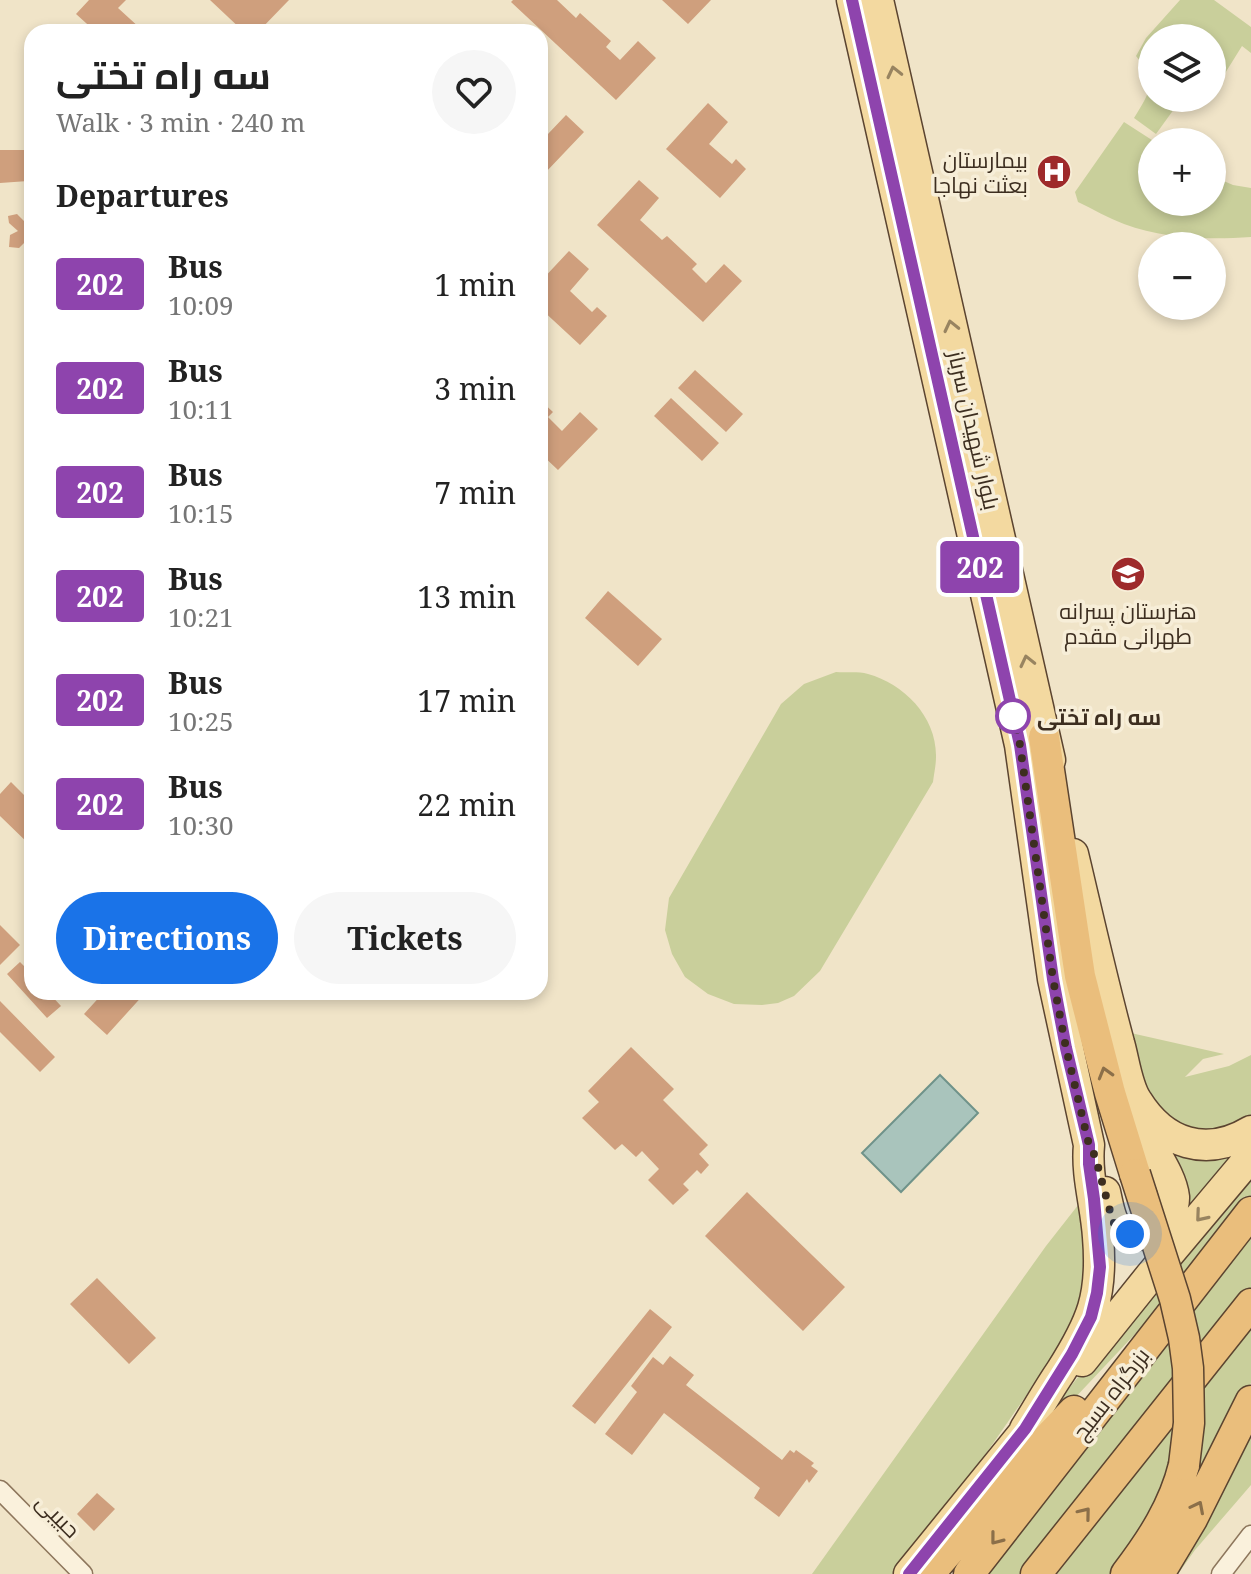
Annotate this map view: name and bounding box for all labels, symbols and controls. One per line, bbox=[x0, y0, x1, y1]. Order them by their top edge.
map controls bbox=[1138, 24, 1226, 320]
button: layers bbox=[1138, 24, 1226, 112]
text: سه راه تختی bbox=[56, 48, 271, 100]
button: heart bbox=[432, 50, 516, 134]
one-way arrow bbox=[886, 66, 903, 79]
text: Walk · 3 min · 240 m bbox=[56, 104, 305, 140]
button: + bbox=[1138, 128, 1226, 216]
place label: بیمارستان بعثت نهاجا bbox=[932, 144, 1028, 199]
hospital icon: بیمارستان بعثت نهاجا bbox=[1035, 153, 1073, 191]
text: Departures bbox=[56, 175, 229, 216]
button: − bbox=[1138, 232, 1226, 320]
text: Bus bbox=[168, 246, 223, 287]
text: 1 min bbox=[434, 264, 516, 305]
text: 202 bbox=[76, 265, 124, 303]
text: 10:09 bbox=[168, 287, 234, 323]
one-way arrow bbox=[943, 319, 960, 333]
street label: بلوار شهیدان سرباز bbox=[942, 345, 1008, 513]
text: Bus bbox=[168, 350, 223, 391]
text: 3 min bbox=[434, 368, 516, 409]
text: 202 bbox=[76, 369, 124, 407]
text: 10:11 bbox=[168, 391, 234, 427]
text: Bus bbox=[168, 454, 223, 495]
text: 7 min bbox=[434, 472, 516, 513]
text: 202 bbox=[76, 473, 124, 511]
text: 10:15 bbox=[168, 495, 234, 531]
line badge: 202 bbox=[934, 541, 1026, 593]
text: 202 bbox=[956, 548, 1004, 586]
school or university icon: هنرستان پسرانه طهرانی مقدم bbox=[1109, 555, 1147, 593]
text: Bus bbox=[168, 558, 223, 599]
text: 13 min bbox=[417, 576, 516, 617]
text: 202 bbox=[76, 577, 124, 615]
place label: هنرستان پسرانه طهرانی مقدم bbox=[1059, 595, 1197, 652]
text: 10:21 bbox=[168, 599, 234, 635]
one-way arrow bbox=[1019, 655, 1036, 668]
text: Bus bbox=[168, 662, 223, 703]
text: 17 min bbox=[417, 680, 516, 721]
text: 202 bbox=[76, 681, 124, 719]
marker: سه راه تختی bbox=[996, 699, 1030, 733]
place label: سه راه تختی bbox=[1037, 701, 1161, 731]
text: 10:25 bbox=[168, 703, 234, 739]
text: Bus bbox=[168, 766, 223, 807]
text: 22 min bbox=[417, 784, 516, 825]
text: 202 bbox=[76, 785, 124, 823]
text: 10:30 bbox=[168, 807, 234, 843]
button: Directions bbox=[56, 892, 278, 984]
button: Tickets bbox=[294, 892, 516, 984]
one-way arrow bbox=[1097, 1066, 1114, 1080]
one-way arrow bbox=[1196, 1206, 1211, 1221]
your location bbox=[1110, 1214, 1150, 1254]
street label: بزرگراه بسیج bbox=[1065, 1341, 1156, 1446]
street label: حبیبی bbox=[30, 1486, 88, 1544]
one-way arrow bbox=[1189, 1500, 1204, 1515]
one-way arrow bbox=[1075, 1508, 1090, 1522]
one-way arrow bbox=[991, 1530, 1005, 1545]

